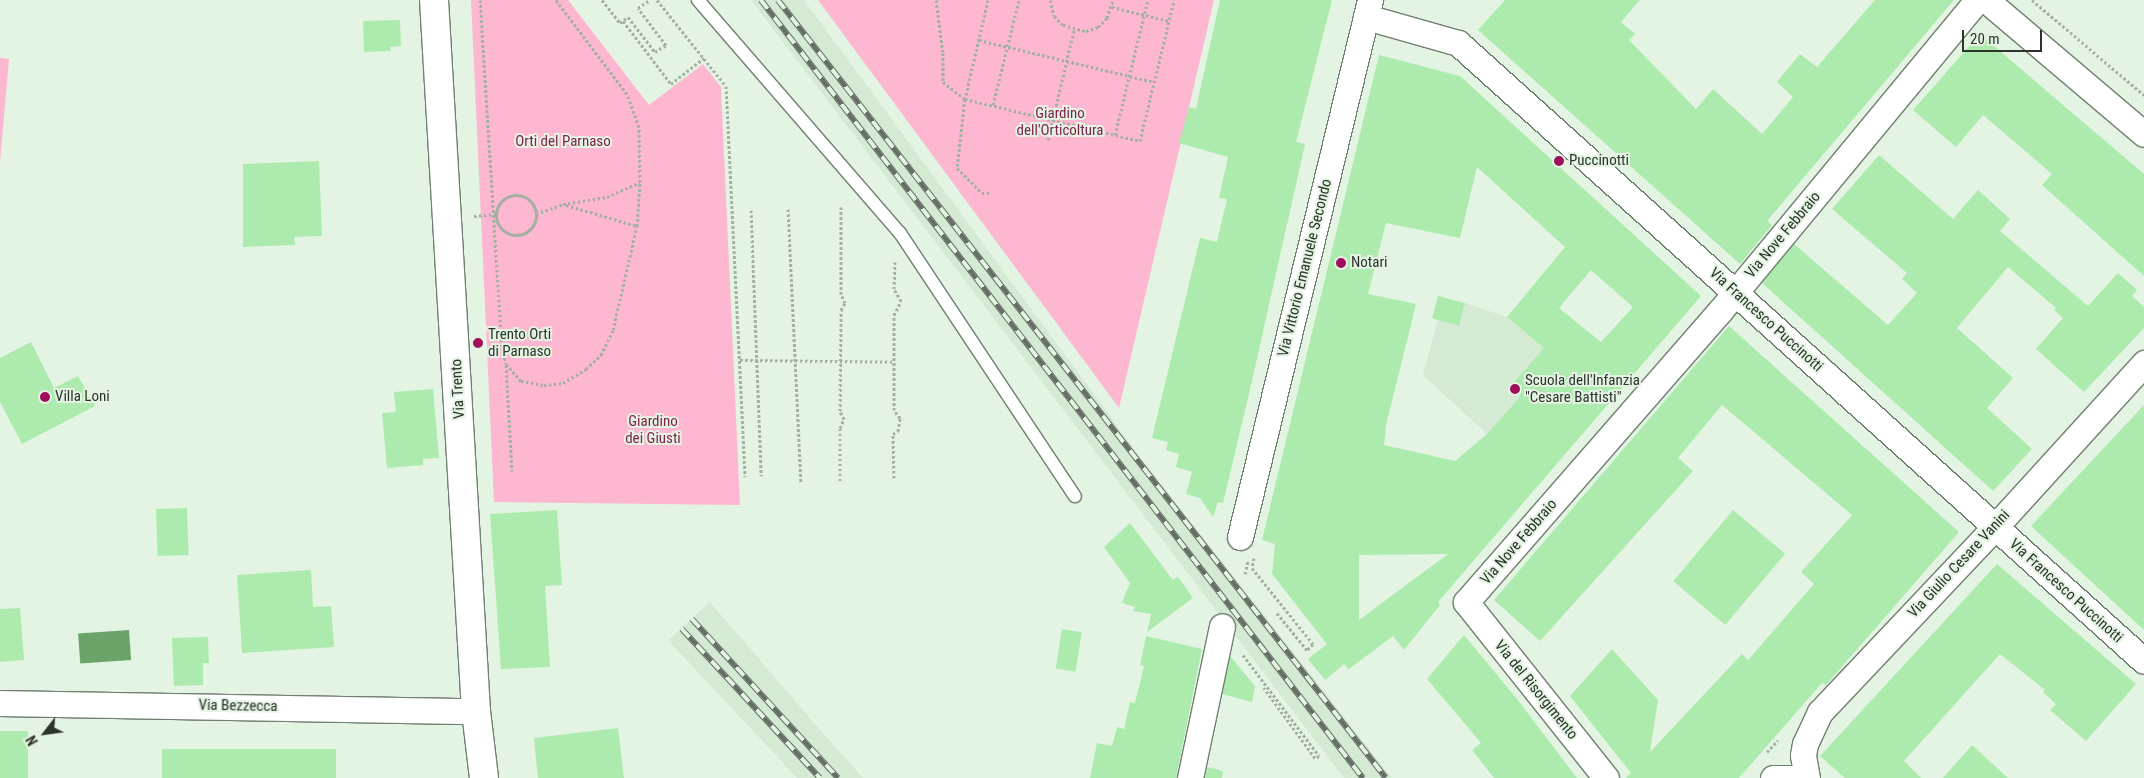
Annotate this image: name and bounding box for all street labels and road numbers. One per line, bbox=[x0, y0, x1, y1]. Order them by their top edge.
street label: Via Vittorio Emanuele Secondo bbox=[1274, 177, 1336, 359]
street label: Via Nove Febbraio bbox=[1742, 188, 1824, 282]
street label: Via Francesco Puccinotti bbox=[1705, 264, 1827, 376]
street label: Via Trento bbox=[447, 358, 469, 420]
street label: Via Nove Febbraio bbox=[1477, 496, 1561, 588]
street label: Via Giulio Cesare Vanini bbox=[1904, 506, 2014, 622]
street label: Via Francesco Puccinotti bbox=[2005, 535, 2127, 647]
street label: Via del Risorgimento bbox=[1491, 637, 1581, 743]
street label: Via Bezzecca bbox=[198, 696, 278, 716]

